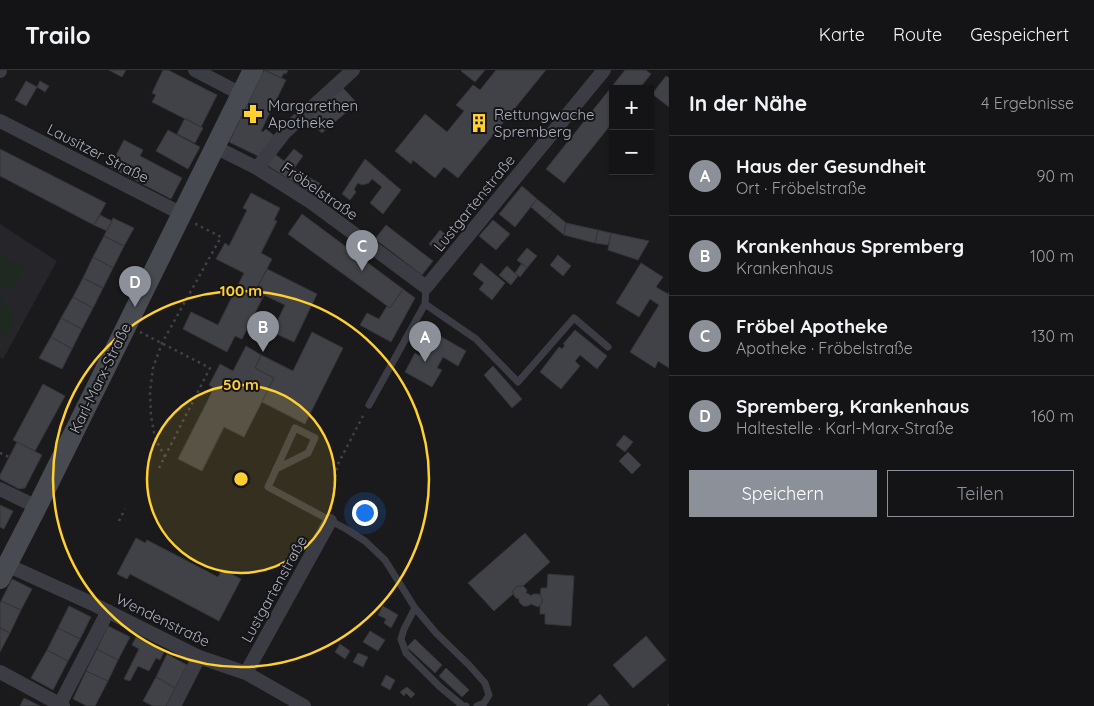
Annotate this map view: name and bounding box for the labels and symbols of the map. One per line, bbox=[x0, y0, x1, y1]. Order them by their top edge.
place label: Margarethen Apotheke bbox=[268, 96, 358, 132]
pharmacy icon: Margarethen Apotheke bbox=[242, 103, 264, 125]
place label: Rettungwache Spremberg bbox=[494, 105, 594, 141]
building icon: Rettungwache Spremberg bbox=[468, 112, 490, 134]
street label: Lausitzer Straße bbox=[44, 119, 152, 187]
street label: Lustgartenstraße bbox=[429, 151, 519, 255]
street label: Fröbelstraße bbox=[278, 158, 362, 224]
pin: C bbox=[346, 230, 378, 271]
pin: D bbox=[119, 266, 151, 307]
text: 100 m bbox=[220, 281, 262, 300]
pin: B bbox=[247, 311, 279, 352]
street label: Karl-Marx-Straße bbox=[65, 320, 135, 436]
pin: A bbox=[409, 321, 441, 362]
text: 50 m bbox=[223, 375, 259, 394]
centre of rings bbox=[232, 470, 250, 488]
your location bbox=[352, 500, 378, 526]
street label: Lustgartenstraße bbox=[237, 532, 311, 646]
street label: Wendenstraße bbox=[113, 589, 213, 651]

